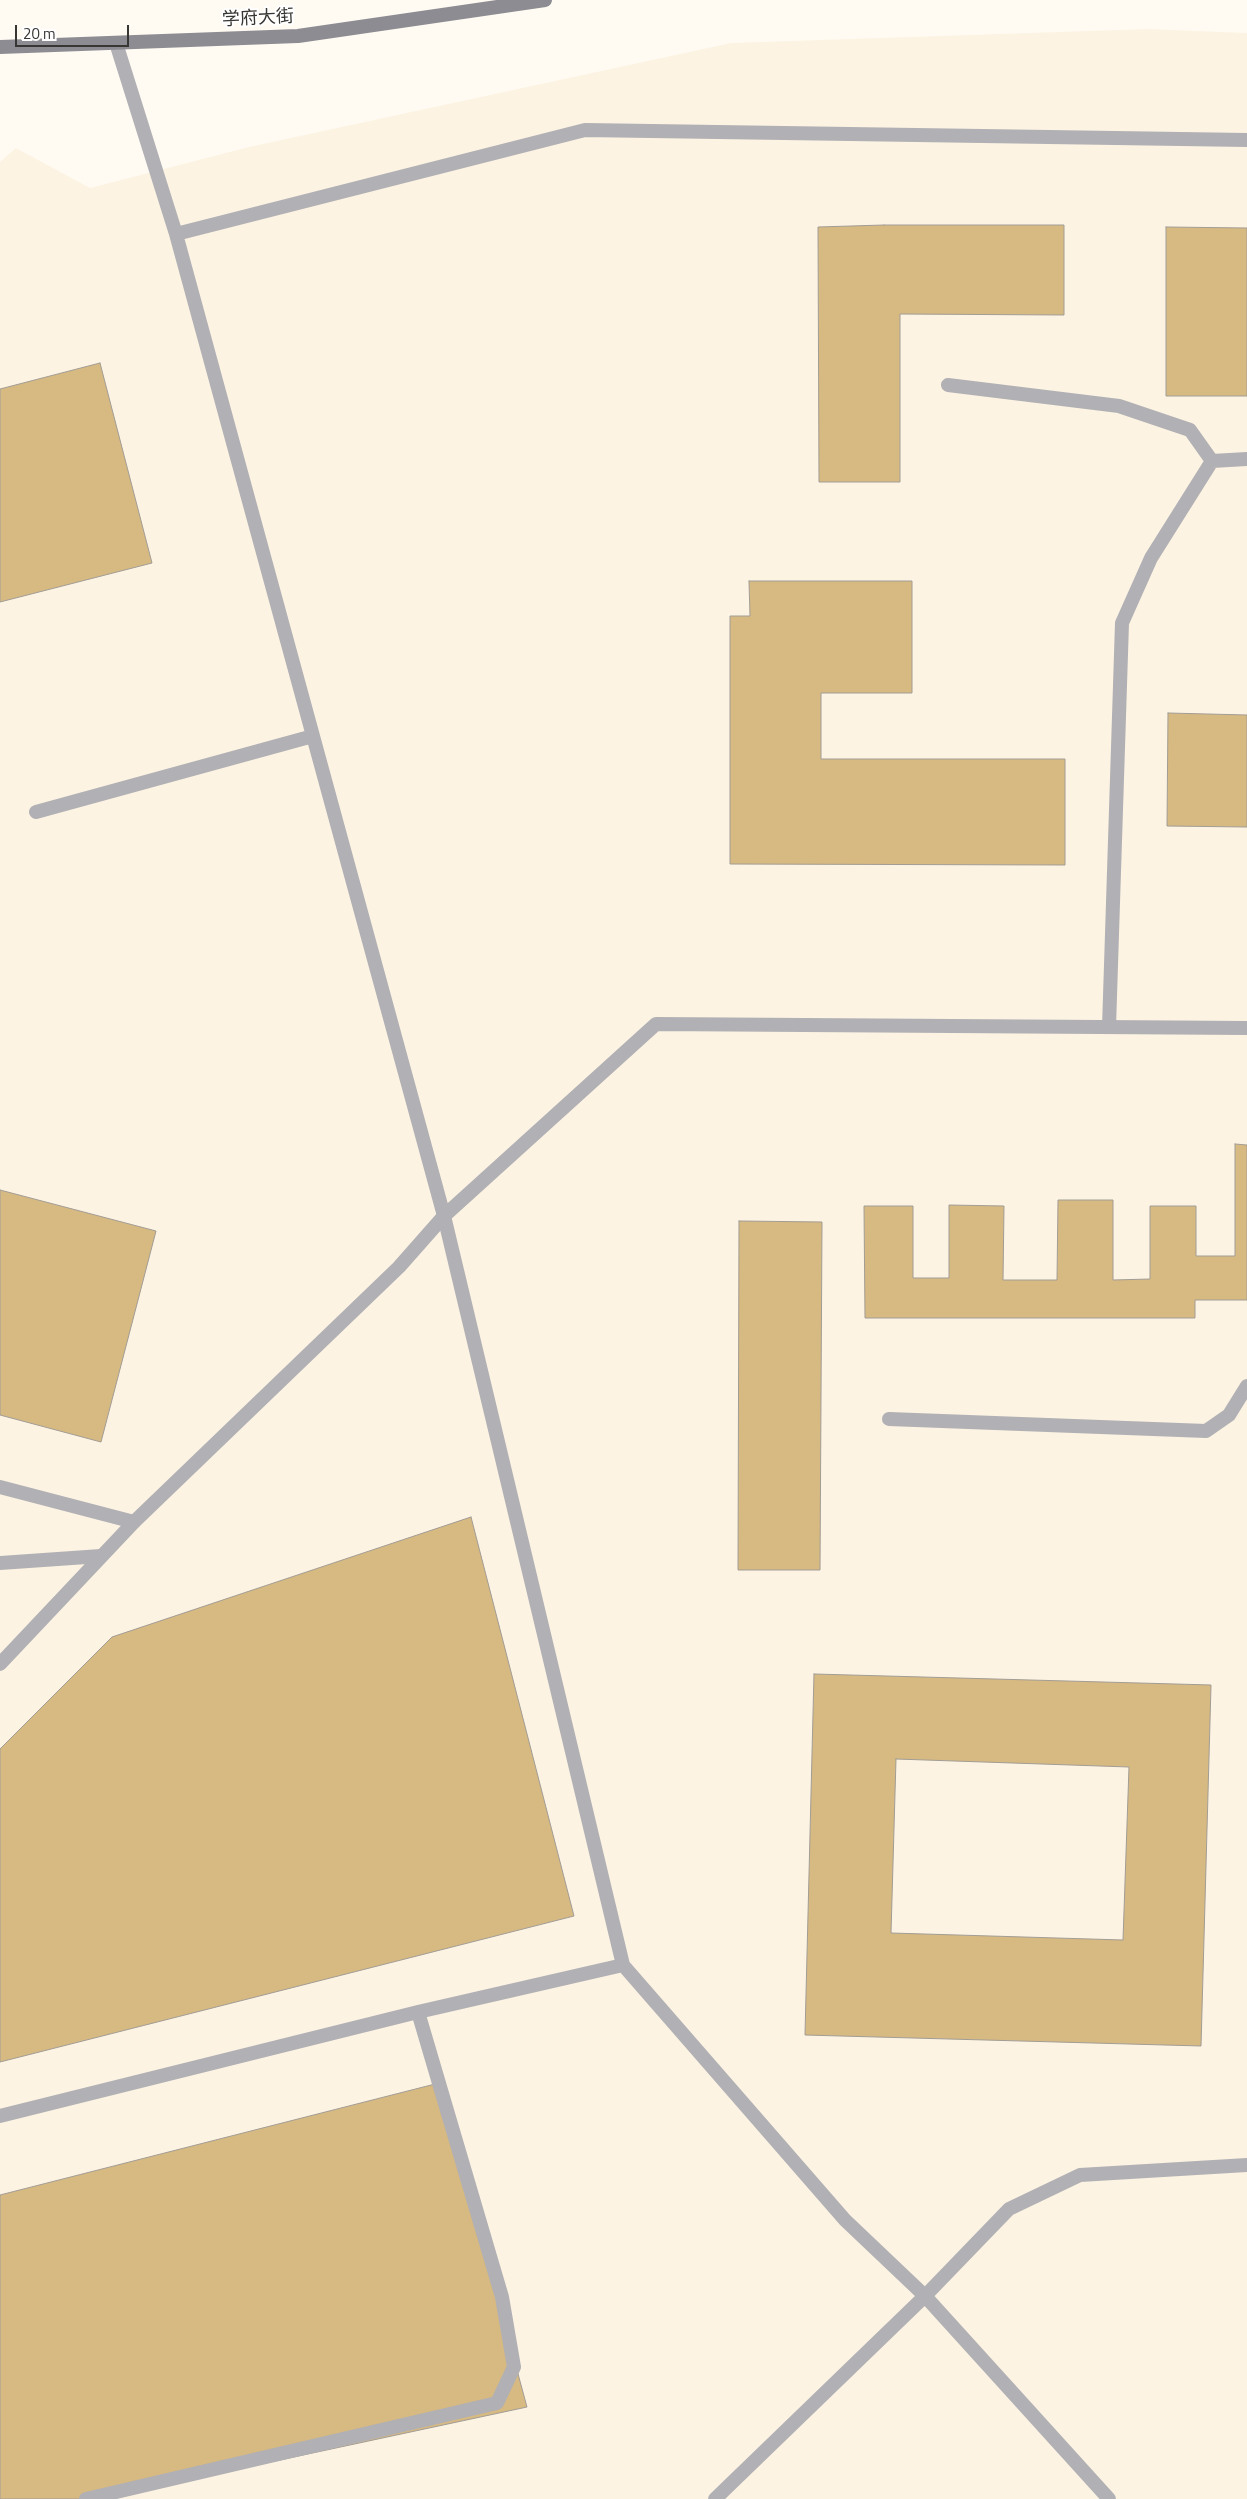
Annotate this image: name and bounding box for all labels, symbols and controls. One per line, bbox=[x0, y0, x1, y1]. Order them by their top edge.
street label: 学府大街 bbox=[221, 6, 295, 32]
scale bar bbox=[18, 15, 131, 47]
text: 20 m bbox=[23, 22, 56, 45]

